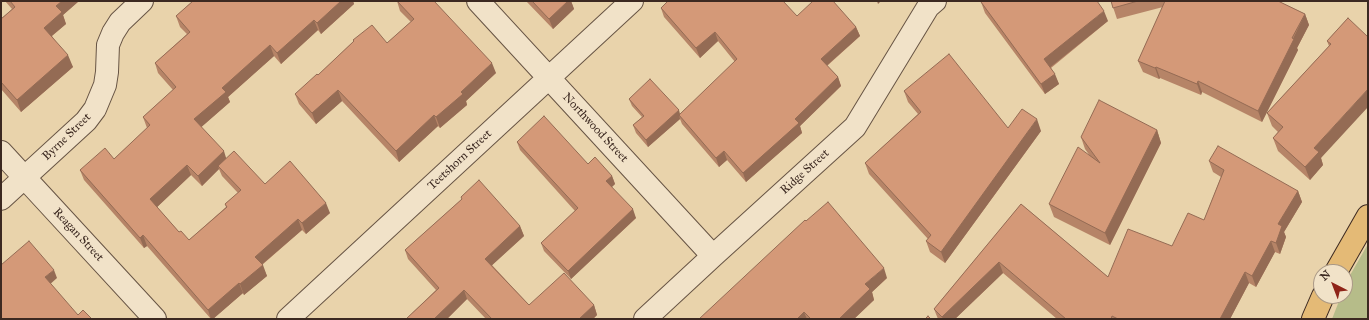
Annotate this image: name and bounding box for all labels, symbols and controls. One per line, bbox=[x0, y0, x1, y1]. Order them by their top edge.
street label: Northwood Street bbox=[559, 90, 631, 166]
street label: Byrne Street bbox=[40, 110, 94, 164]
street label: Teetshorn Street bbox=[425, 127, 495, 193]
street label: Ridge Street bbox=[778, 146, 832, 198]
street label: Reagan Street bbox=[50, 205, 106, 265]
north arrow bbox=[1313, 264, 1353, 304]
text: N bbox=[1317, 267, 1333, 283]

